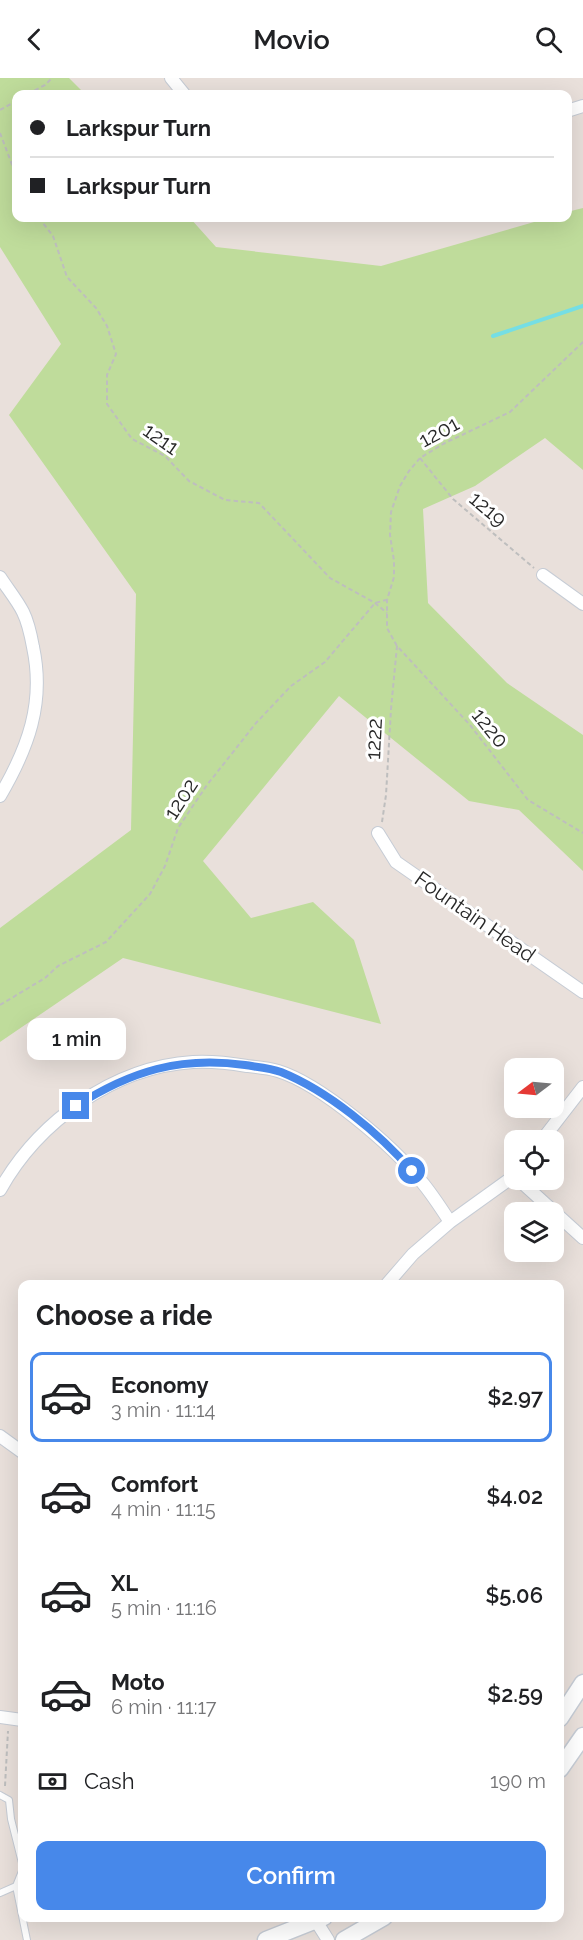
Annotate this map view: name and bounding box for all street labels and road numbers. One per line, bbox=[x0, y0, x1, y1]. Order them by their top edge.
street label: 1201 bbox=[414, 411, 463, 452]
street label: 1211 bbox=[139, 417, 184, 460]
street label: 1219 bbox=[464, 486, 512, 531]
street label: 1220 bbox=[467, 703, 514, 753]
street label: 1222 bbox=[360, 717, 387, 761]
street label: 1202 bbox=[158, 774, 203, 824]
street label: Fountain Head bbox=[410, 866, 540, 967]

